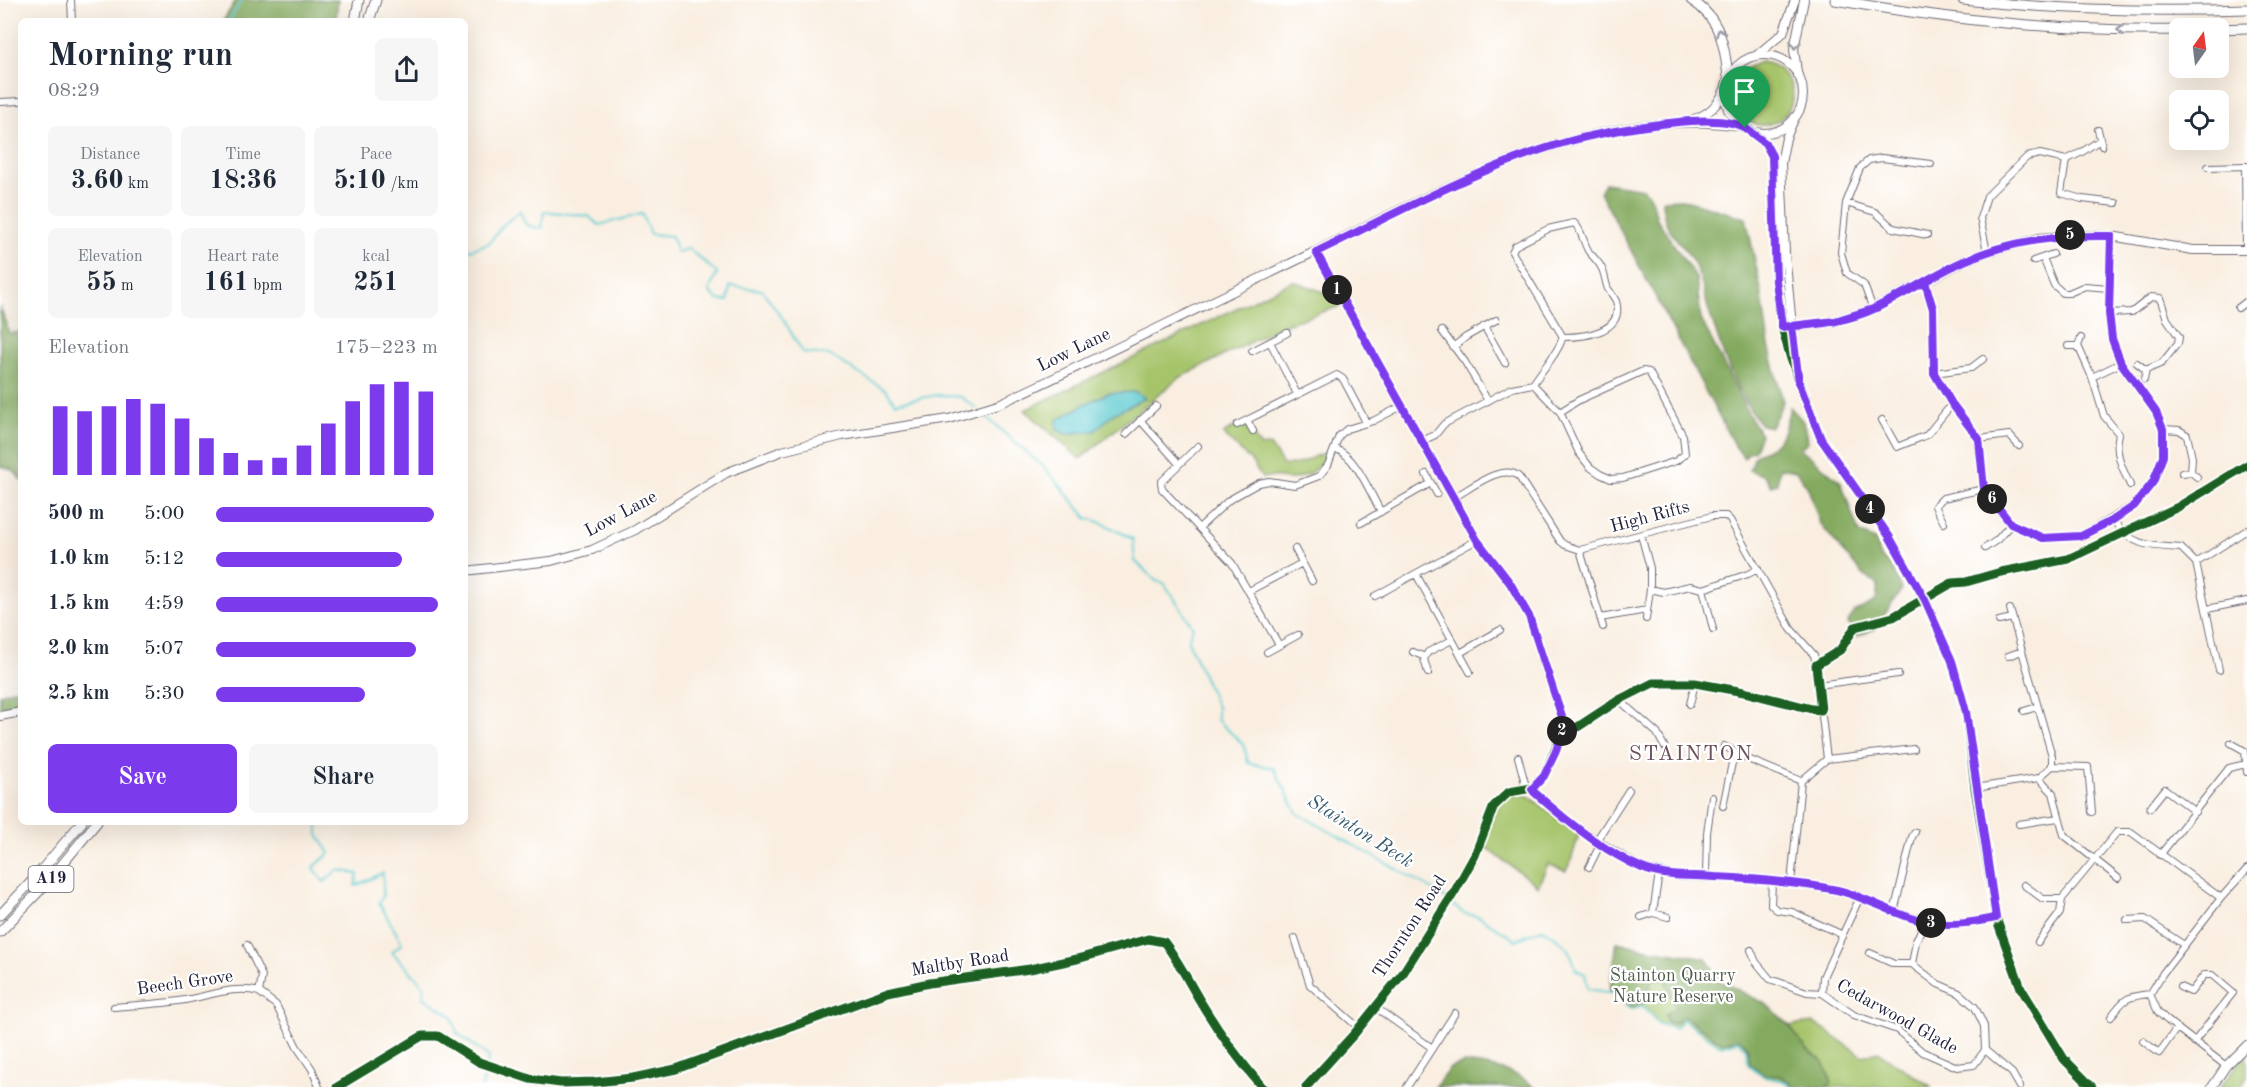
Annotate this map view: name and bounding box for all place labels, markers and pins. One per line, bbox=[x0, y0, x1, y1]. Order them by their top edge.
pin bbox=[1719, 66, 1770, 128]
pin: 5 bbox=[2055, 220, 2085, 250]
pin: 1 bbox=[1322, 275, 1352, 305]
pin: 6 bbox=[1977, 484, 2007, 514]
pin: 4 bbox=[1855, 494, 1885, 524]
pin: 2 bbox=[1547, 716, 1577, 746]
pin: 3 bbox=[1916, 908, 1946, 938]

